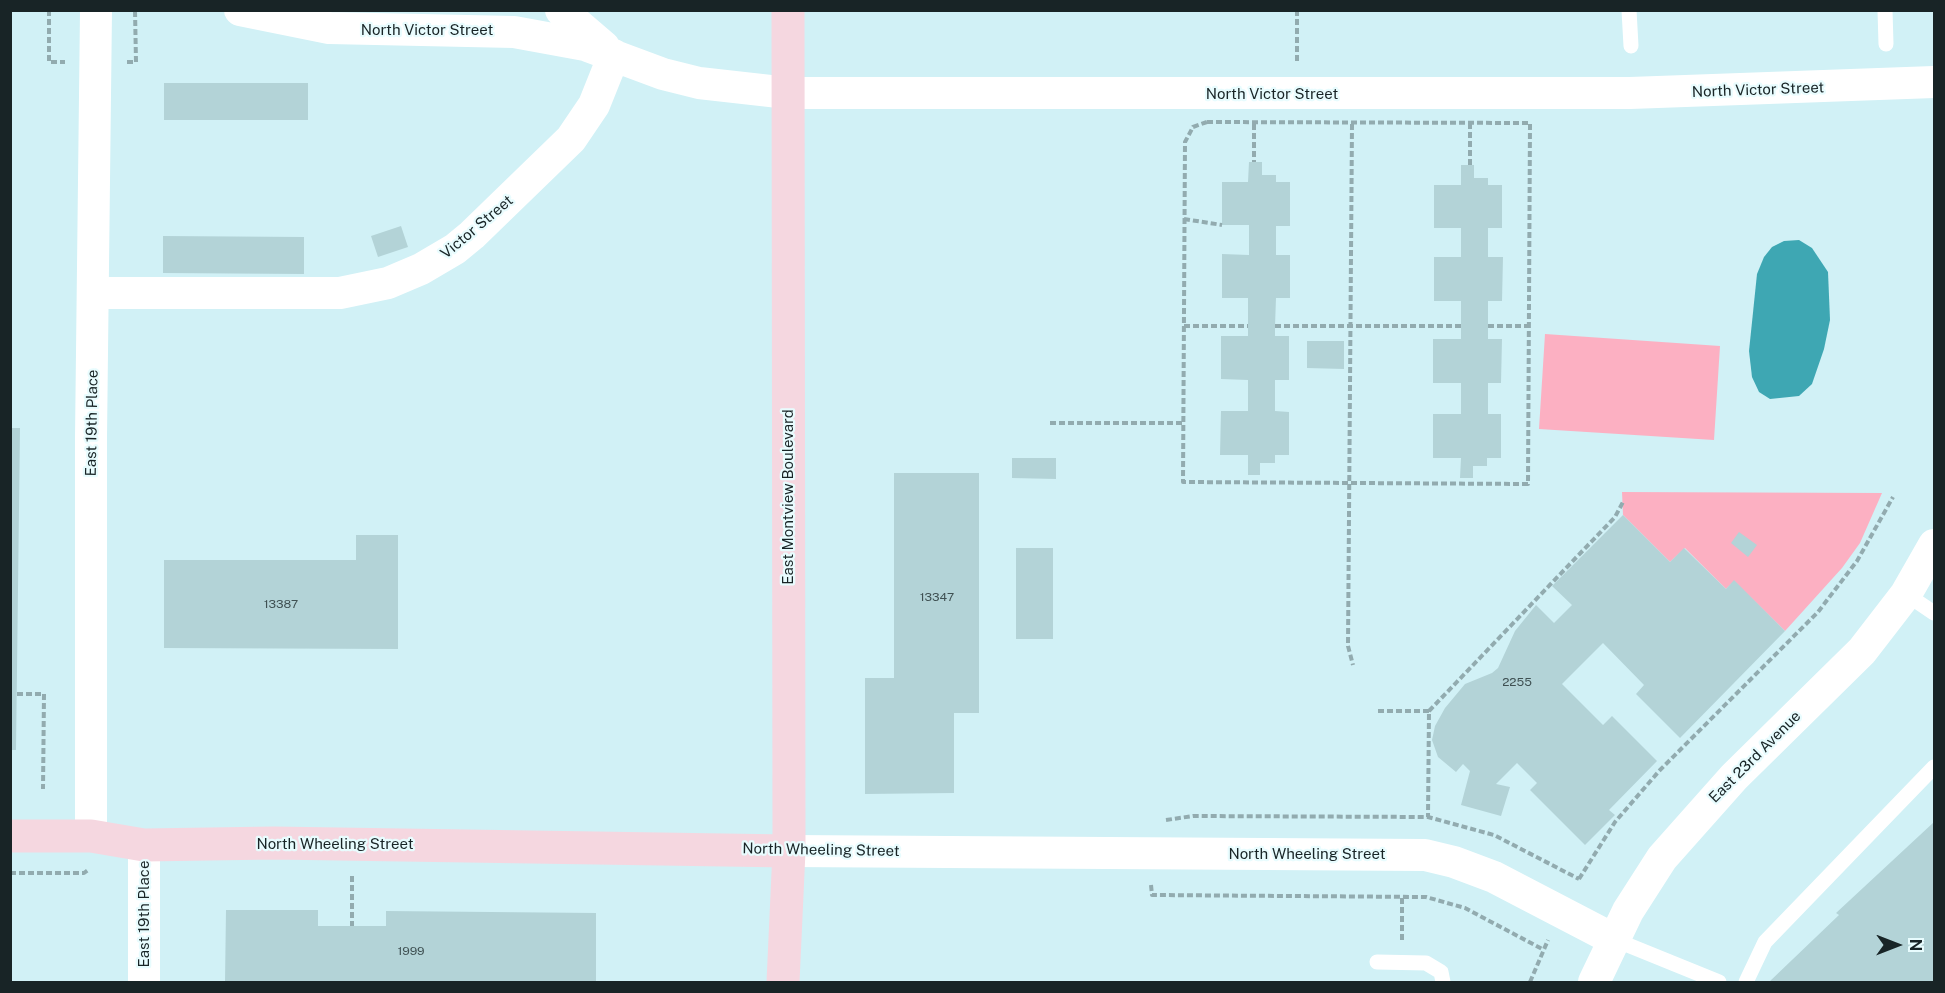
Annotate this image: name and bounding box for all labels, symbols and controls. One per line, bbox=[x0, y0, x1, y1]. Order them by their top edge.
street label: North Victor Street bbox=[361, 21, 493, 39]
street label: North Victor Street bbox=[1691, 79, 1825, 101]
street label: North Victor Street bbox=[1206, 85, 1338, 103]
street label: Victor Street bbox=[437, 191, 517, 263]
street label: East 19th Place bbox=[82, 369, 102, 477]
street label: East Montview Boulevard bbox=[779, 409, 797, 585]
house number: 13347 bbox=[920, 590, 954, 604]
house number: 13387 bbox=[264, 597, 298, 611]
house number: 2255 bbox=[1502, 675, 1532, 689]
street label: East 23rd Avenue bbox=[1705, 707, 1805, 807]
street label: North Wheeling Street bbox=[256, 835, 414, 853]
street label: North Wheeling Street bbox=[742, 840, 900, 860]
street label: North Wheeling Street bbox=[1228, 845, 1386, 863]
street label: East 19th Place bbox=[135, 861, 153, 967]
north arrow bbox=[1867, 915, 1927, 975]
text: N bbox=[1906, 939, 1925, 951]
house number: 1999 bbox=[397, 944, 425, 958]

